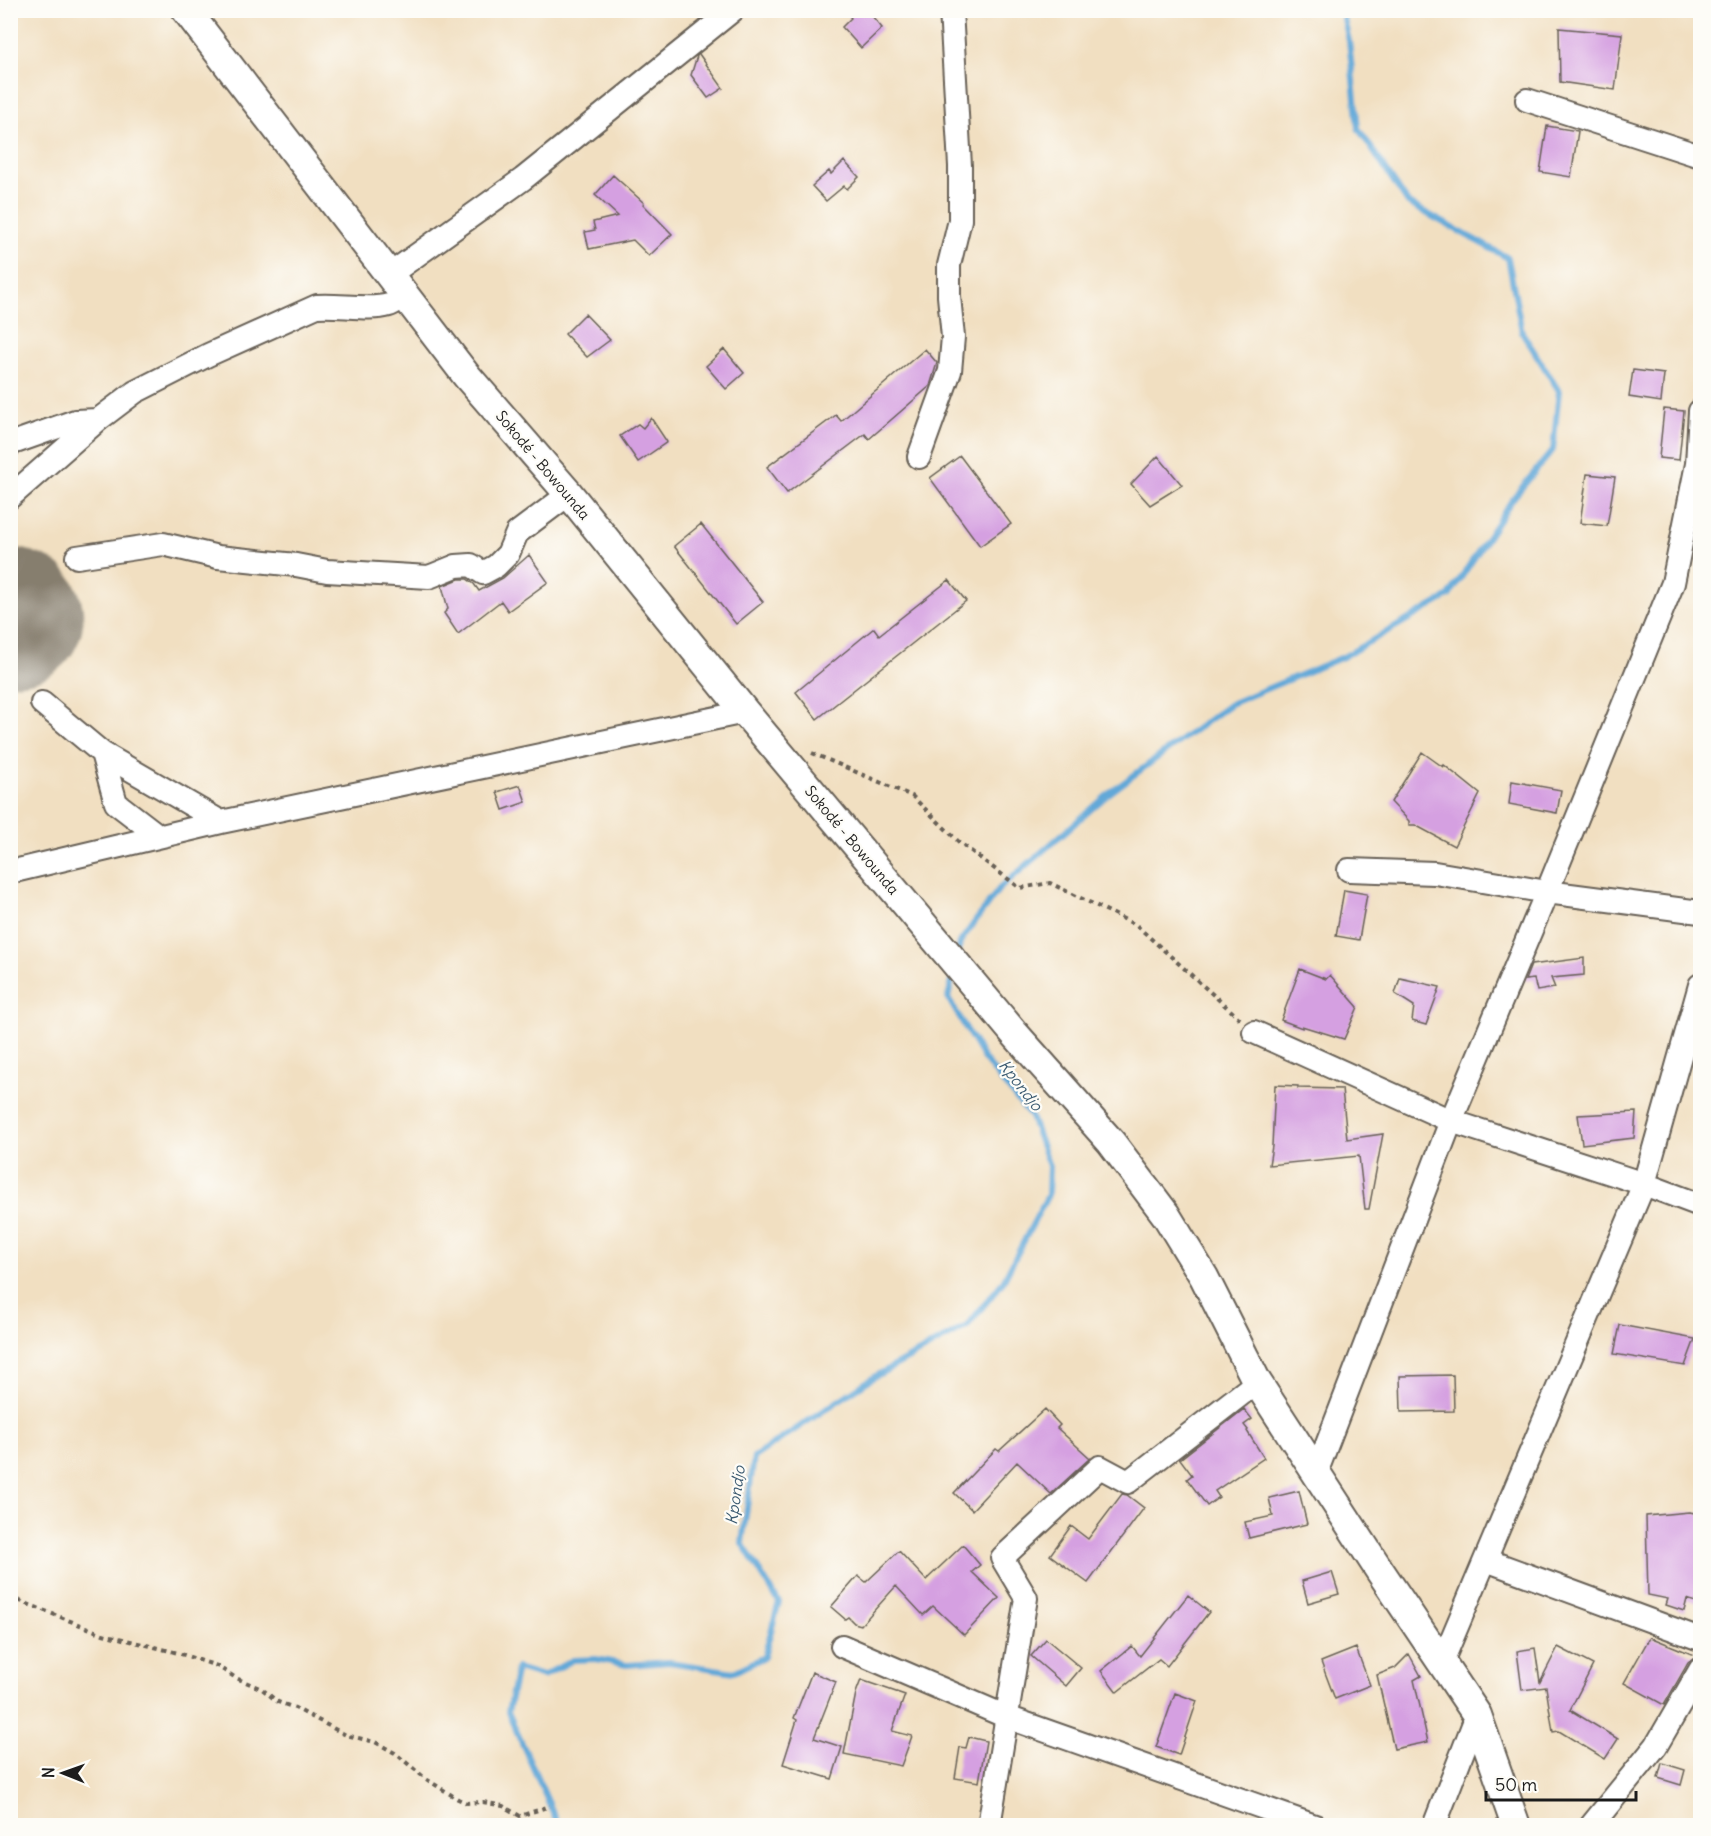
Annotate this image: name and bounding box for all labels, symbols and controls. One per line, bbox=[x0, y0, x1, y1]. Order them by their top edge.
street label: Sokodé - Bowounda bbox=[492, 407, 594, 524]
street label: Sokodé - Bowounda bbox=[801, 782, 903, 899]
water label: Kpondjo bbox=[995, 1056, 1048, 1115]
water label: Kpondjo bbox=[721, 1463, 749, 1526]
north arrow bbox=[33, 1743, 93, 1803]
scale bar bbox=[1486, 1764, 1636, 1802]
text: N bbox=[38, 1767, 58, 1778]
text: 50 m bbox=[1495, 1773, 1537, 1796]

